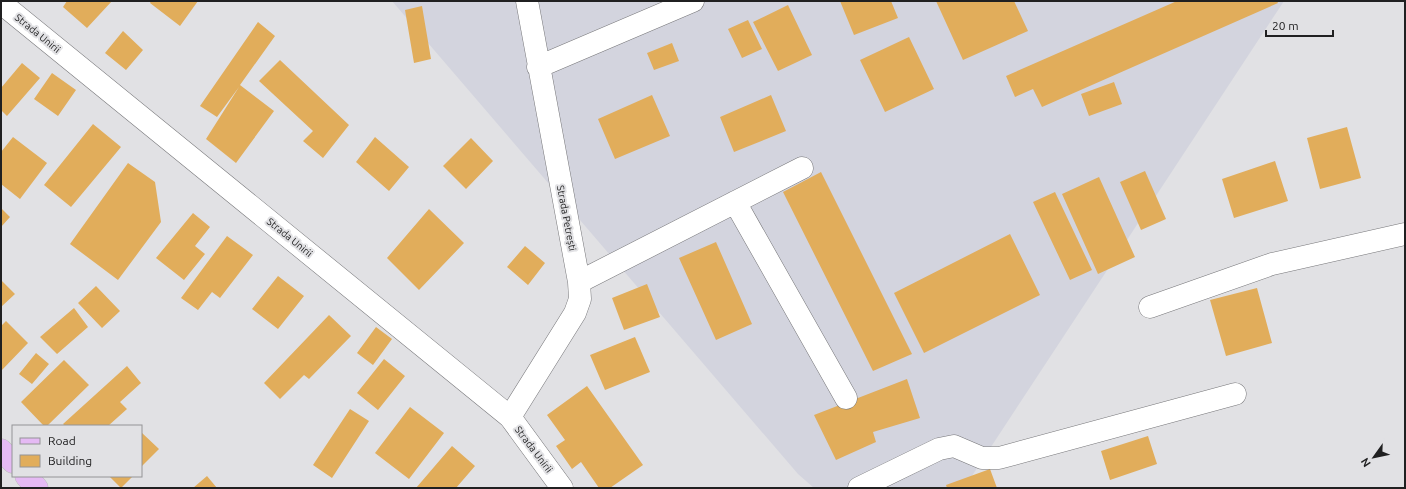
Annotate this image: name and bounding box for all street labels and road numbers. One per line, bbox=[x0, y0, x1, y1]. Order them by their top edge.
street label: Strada Unirii bbox=[13, 12, 63, 55]
street label: Strada Petrești bbox=[555, 184, 578, 252]
street label: Strada Unirii bbox=[265, 216, 315, 259]
street label: Strada Unirii bbox=[513, 424, 555, 475]

